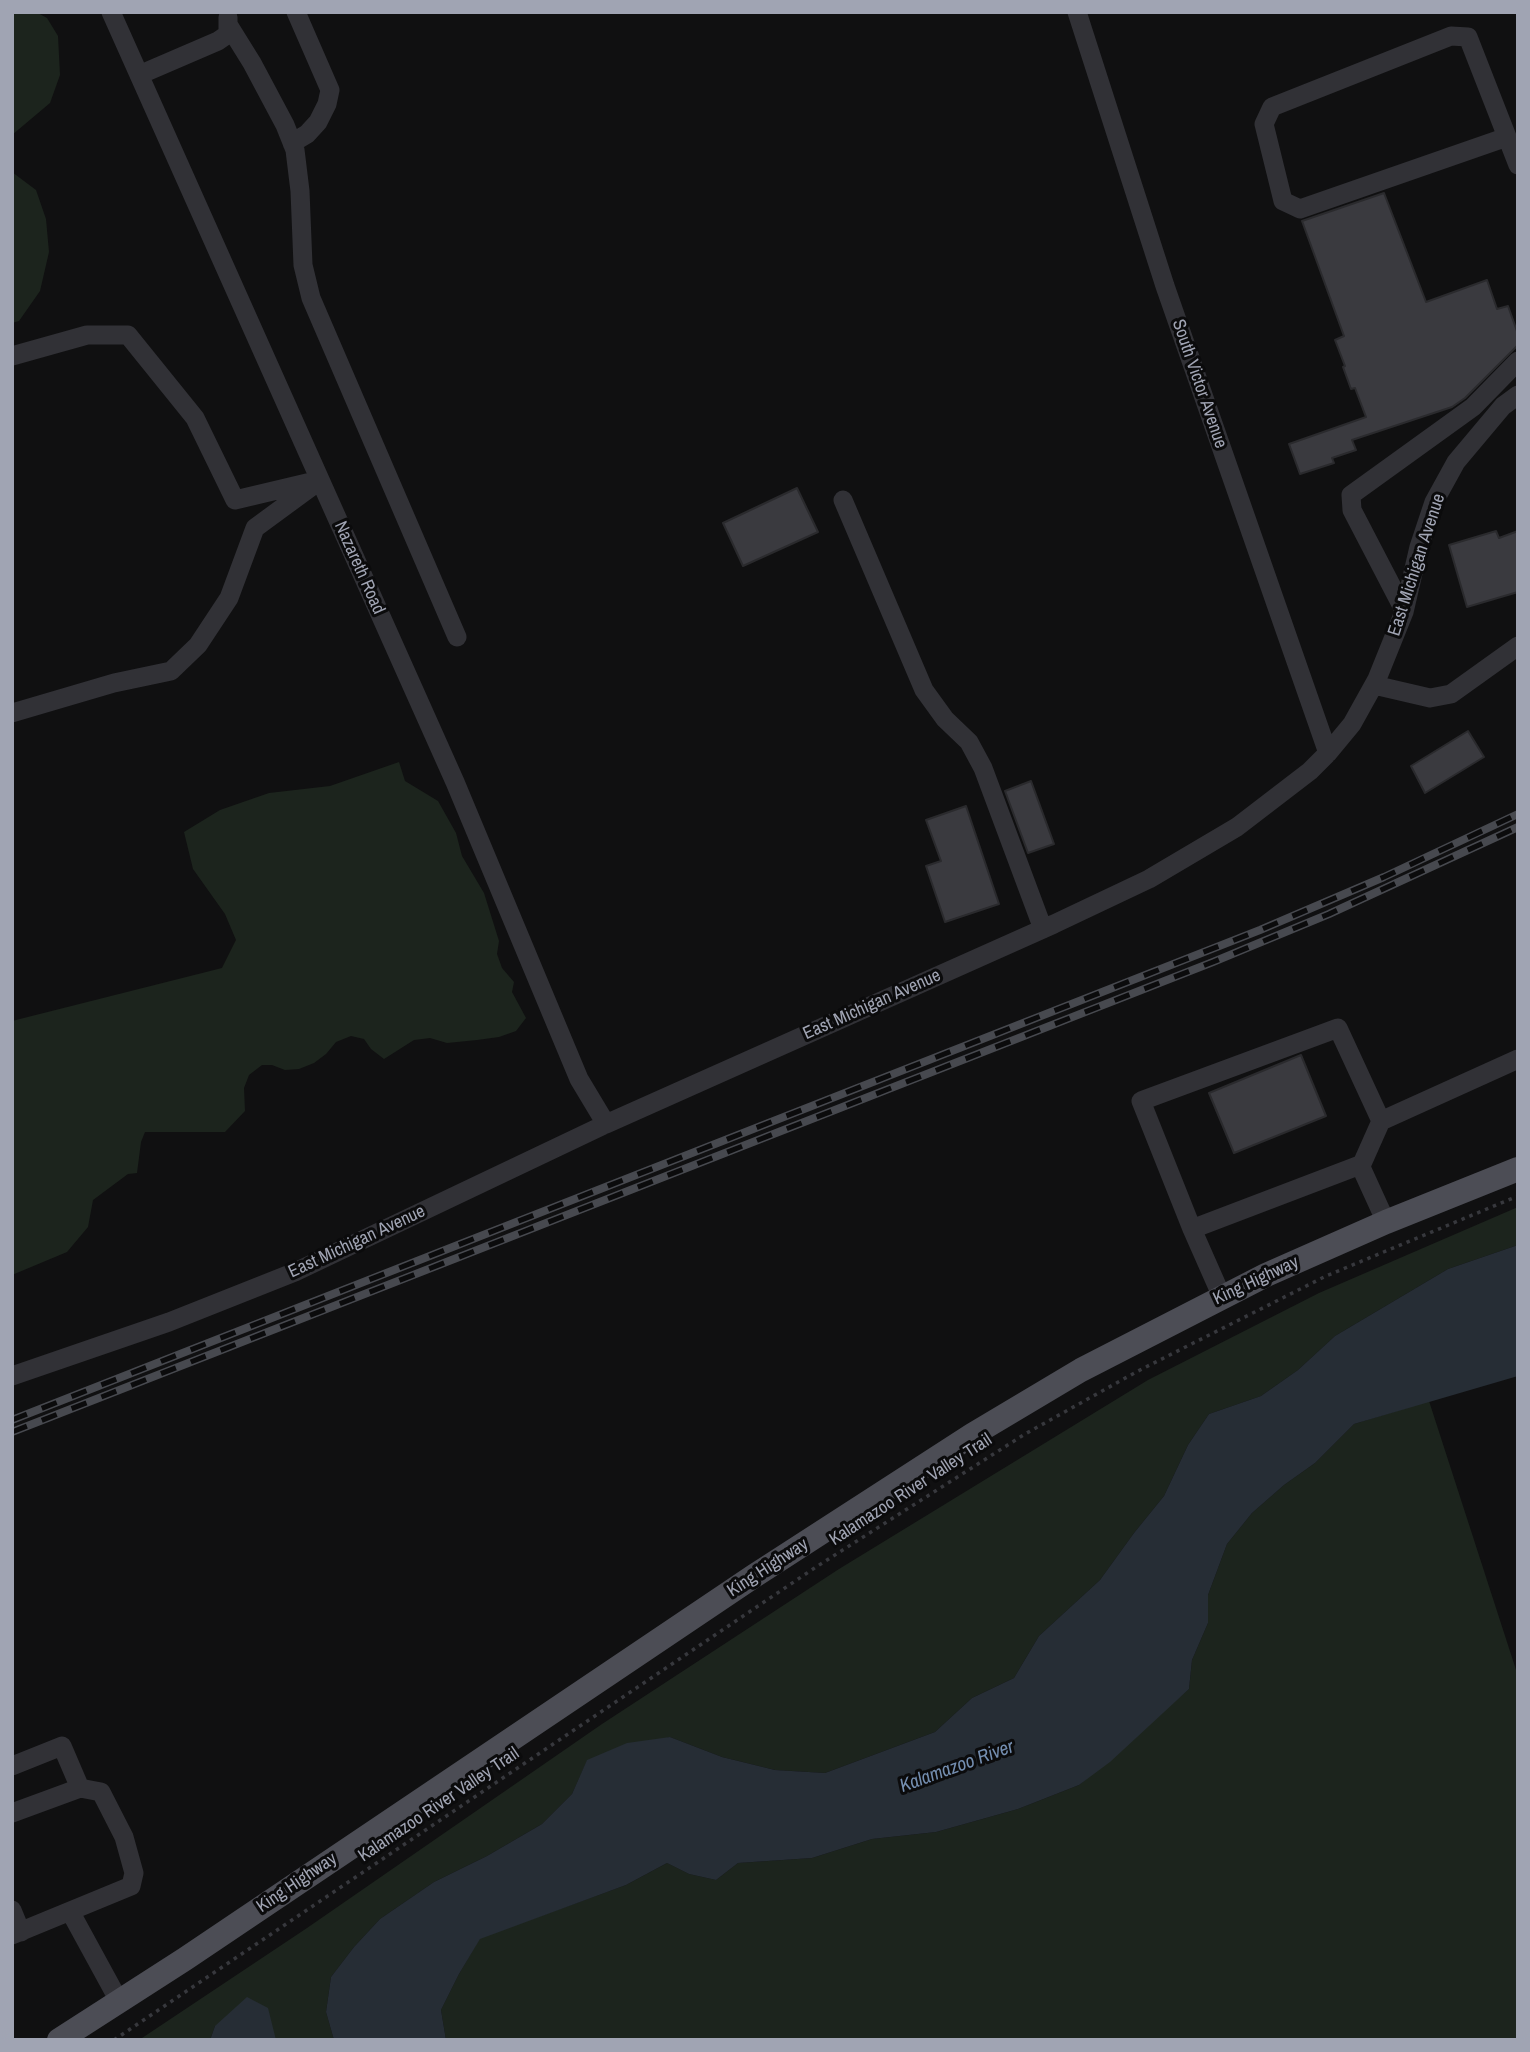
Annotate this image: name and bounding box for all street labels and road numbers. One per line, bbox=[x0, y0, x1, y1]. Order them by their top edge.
street label: South Victor Avenue bbox=[1167, 317, 1231, 451]
street label: East Michigan Avenue bbox=[1384, 491, 1450, 639]
street label: Nazareth Road bbox=[329, 518, 389, 618]
street label: East Michigan Avenue bbox=[800, 965, 944, 1045]
street label: East Michigan Avenue bbox=[285, 1201, 429, 1283]
street label: King Highway bbox=[1210, 1252, 1302, 1310]
street label: Kalamazoo River Valley Trail bbox=[826, 1429, 996, 1551]
street label: King Highway bbox=[724, 1534, 812, 1602]
street label: Kalamazoo River Valley Trail bbox=[354, 1743, 524, 1867]
street label: King Highway bbox=[253, 1848, 341, 1918]

